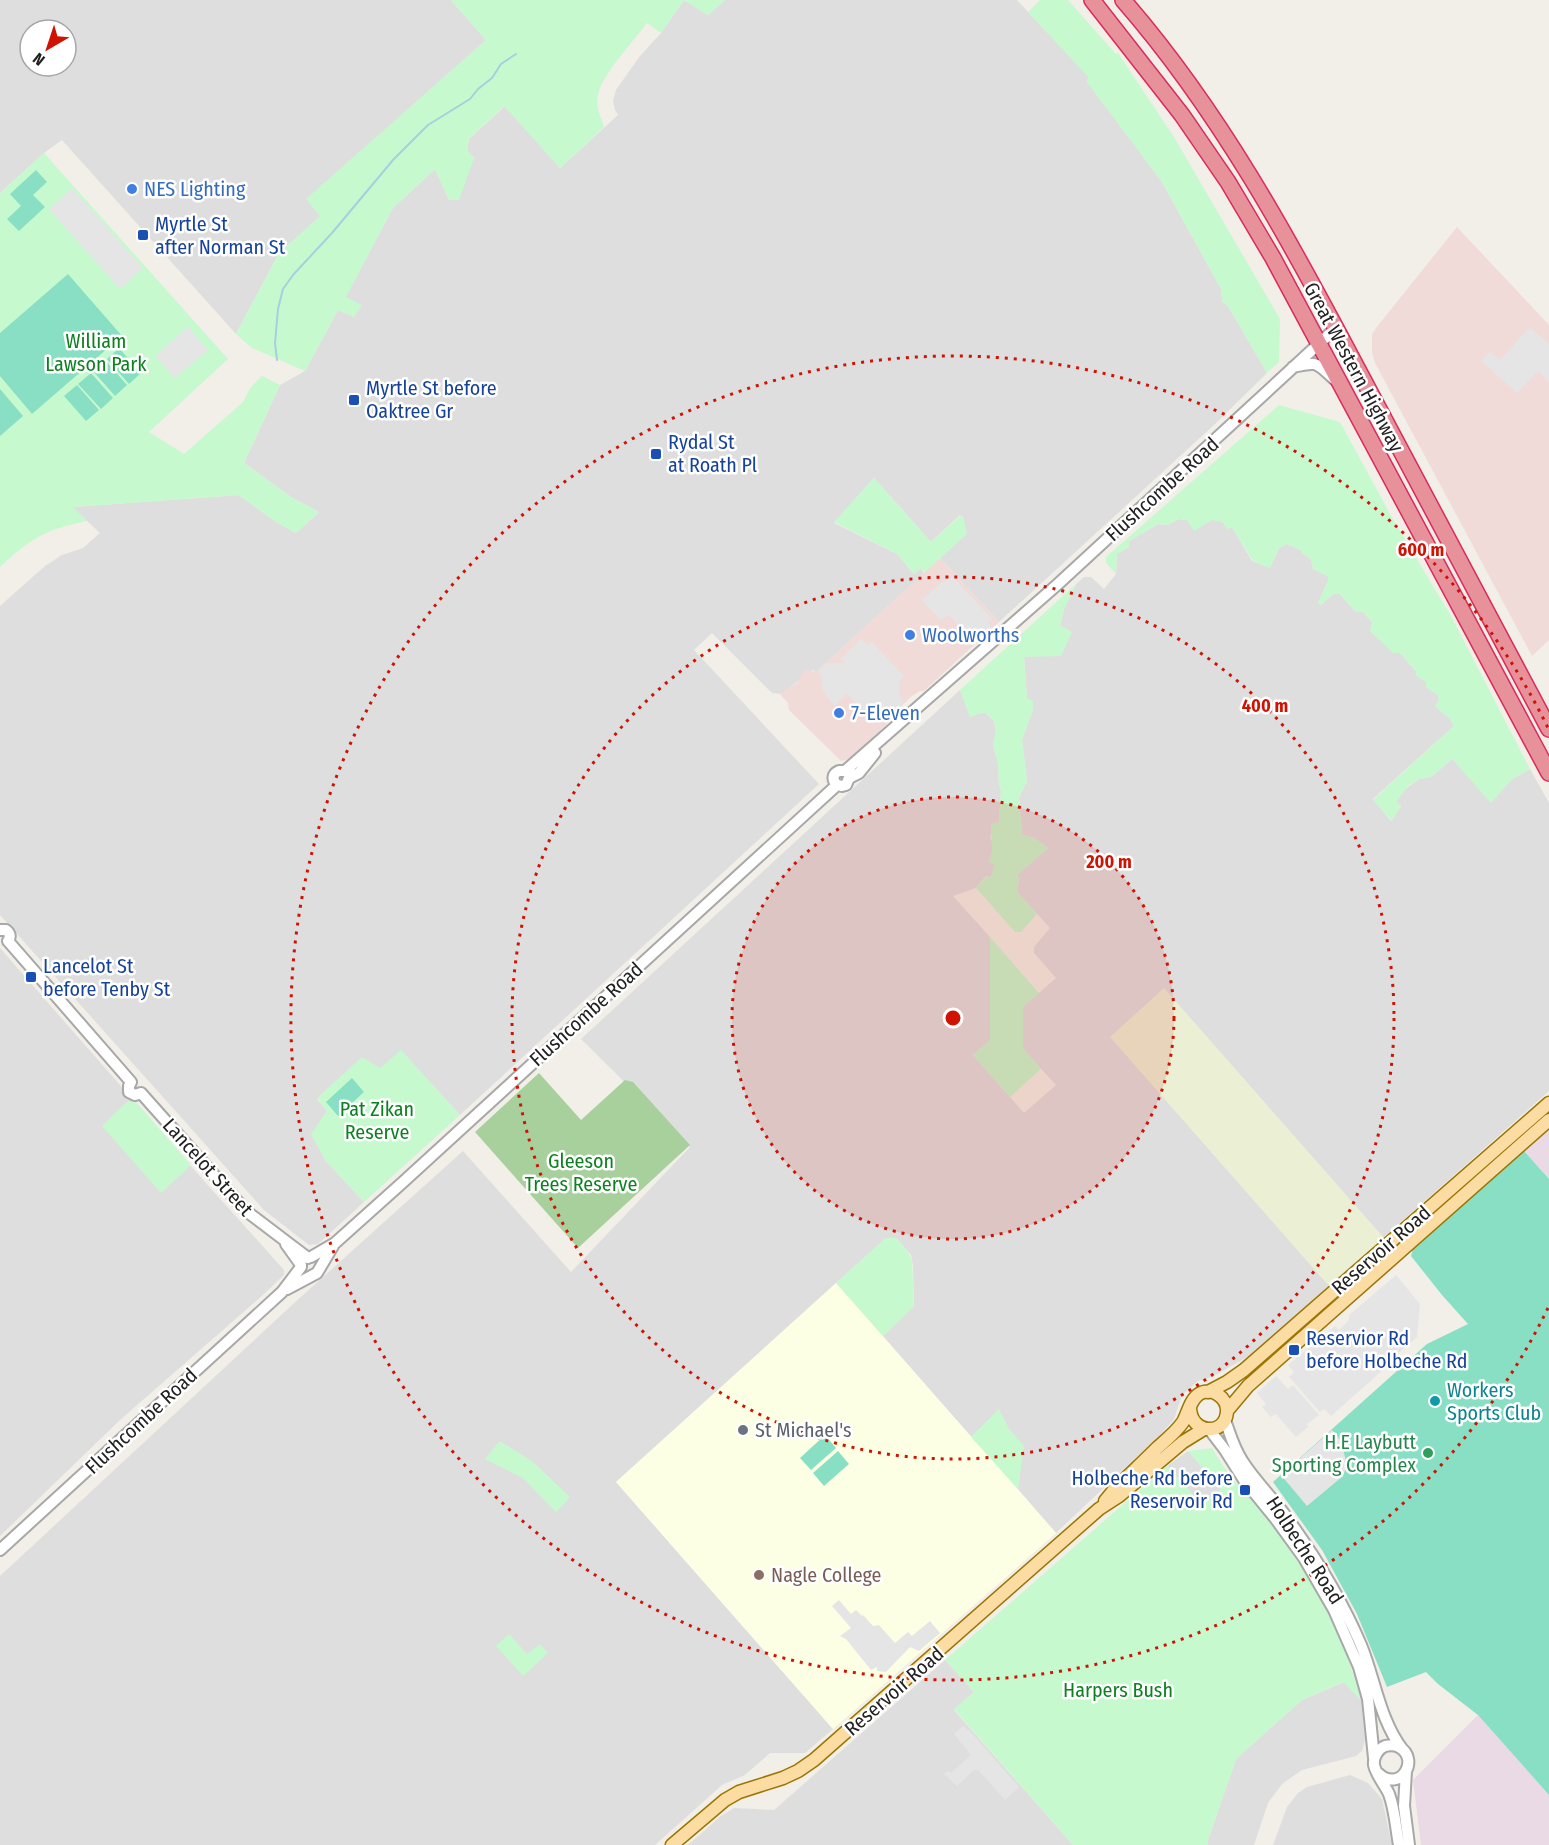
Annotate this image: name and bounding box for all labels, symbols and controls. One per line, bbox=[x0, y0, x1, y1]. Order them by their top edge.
north arrow bbox=[18, 18, 78, 78]
text: N bbox=[29, 49, 49, 70]
place label: NES Lighting bbox=[144, 177, 246, 201]
marker: NES Lighting bbox=[125, 182, 139, 196]
place label: Myrtle St after Norman St bbox=[155, 212, 286, 259]
marker: Myrtle St after Norman St bbox=[136, 228, 150, 242]
street label: Great Western Highway bbox=[1299, 278, 1409, 456]
park label: William Lawson Park bbox=[45, 329, 147, 376]
place label: Myrtle St before Oaktree Gr bbox=[366, 376, 497, 423]
marker: Myrtle St before Oaktree Gr bbox=[347, 393, 361, 407]
place label: Rydal St at Roath Pl bbox=[668, 430, 757, 477]
street label: Flushcombe Road bbox=[1100, 432, 1224, 546]
marker: Rydal St at Roath Pl bbox=[649, 447, 663, 461]
text: 600 m bbox=[1398, 539, 1444, 561]
place label: Woolworths bbox=[922, 623, 1019, 647]
marker: Woolworths bbox=[903, 628, 917, 642]
text: 400 m bbox=[1242, 695, 1288, 717]
place label: 7-Eleven bbox=[851, 701, 920, 725]
marker: 7-Eleven bbox=[832, 706, 846, 720]
text: 200 m bbox=[1085, 851, 1132, 873]
place label: Lancelot St before Tenby St bbox=[43, 954, 171, 1001]
street label: Flushcombe Road bbox=[524, 957, 648, 1071]
marker: Lancelot St before Tenby St bbox=[24, 970, 38, 984]
centre of rings bbox=[943, 1008, 963, 1028]
park label: Pat Zikan Reserve bbox=[340, 1097, 414, 1144]
street label: Lancelot Street bbox=[158, 1113, 258, 1221]
park label: Gleeson Trees Reserve bbox=[525, 1149, 637, 1196]
street label: Reservoir Road bbox=[1327, 1200, 1435, 1300]
place label: Reservior Rd before Holbeche Rd bbox=[1306, 1326, 1467, 1373]
marker: Reservior Rd before Holbeche Rd bbox=[1287, 1343, 1301, 1357]
street label: Flushcombe Road bbox=[80, 1363, 202, 1479]
place label: Workers Sports Club bbox=[1447, 1378, 1541, 1425]
marker: Workers Sports Club bbox=[1428, 1394, 1442, 1408]
place label: St Michael's bbox=[755, 1418, 852, 1442]
marker: St Michael's bbox=[736, 1423, 750, 1437]
place label: H.E Laybutt Sporting Complex bbox=[1272, 1430, 1416, 1477]
marker: H.E Laybutt Sporting Complex bbox=[1421, 1446, 1435, 1460]
place label: Holbeche Rd before Reservoir Rd bbox=[1072, 1466, 1233, 1513]
marker: Holbeche Rd before Reservoir Rd bbox=[1238, 1483, 1252, 1497]
street label: Holbeche Road bbox=[1261, 1492, 1349, 1608]
place label: Nagle College bbox=[771, 1563, 881, 1587]
marker: Nagle College bbox=[752, 1568, 766, 1582]
street label: Reservoir Road bbox=[840, 1641, 948, 1741]
park label: Harpers Bush bbox=[1063, 1678, 1173, 1702]

